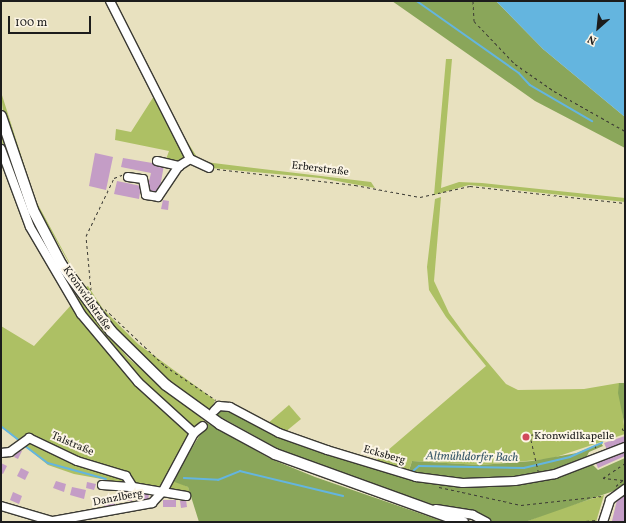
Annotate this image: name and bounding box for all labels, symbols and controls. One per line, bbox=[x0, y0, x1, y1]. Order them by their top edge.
scale bar bbox=[10, 8, 93, 34]
north arrow bbox=[578, 8, 618, 48]
text: 100 m bbox=[15, 15, 47, 31]
text: N bbox=[585, 31, 599, 48]
street label: Erberstraße bbox=[291, 160, 349, 180]
street label: Kronwidlstraße bbox=[59, 264, 113, 334]
street label: Talstraße bbox=[49, 430, 95, 460]
place label: Kronwidlkapelle bbox=[534, 430, 614, 444]
marker: Kronwidlkapelle bbox=[521, 432, 531, 442]
street label: Ecksberg bbox=[361, 444, 407, 468]
water label: Altmühldorfer Bach bbox=[426, 450, 518, 466]
street label: Danzlberg bbox=[92, 488, 144, 510]

